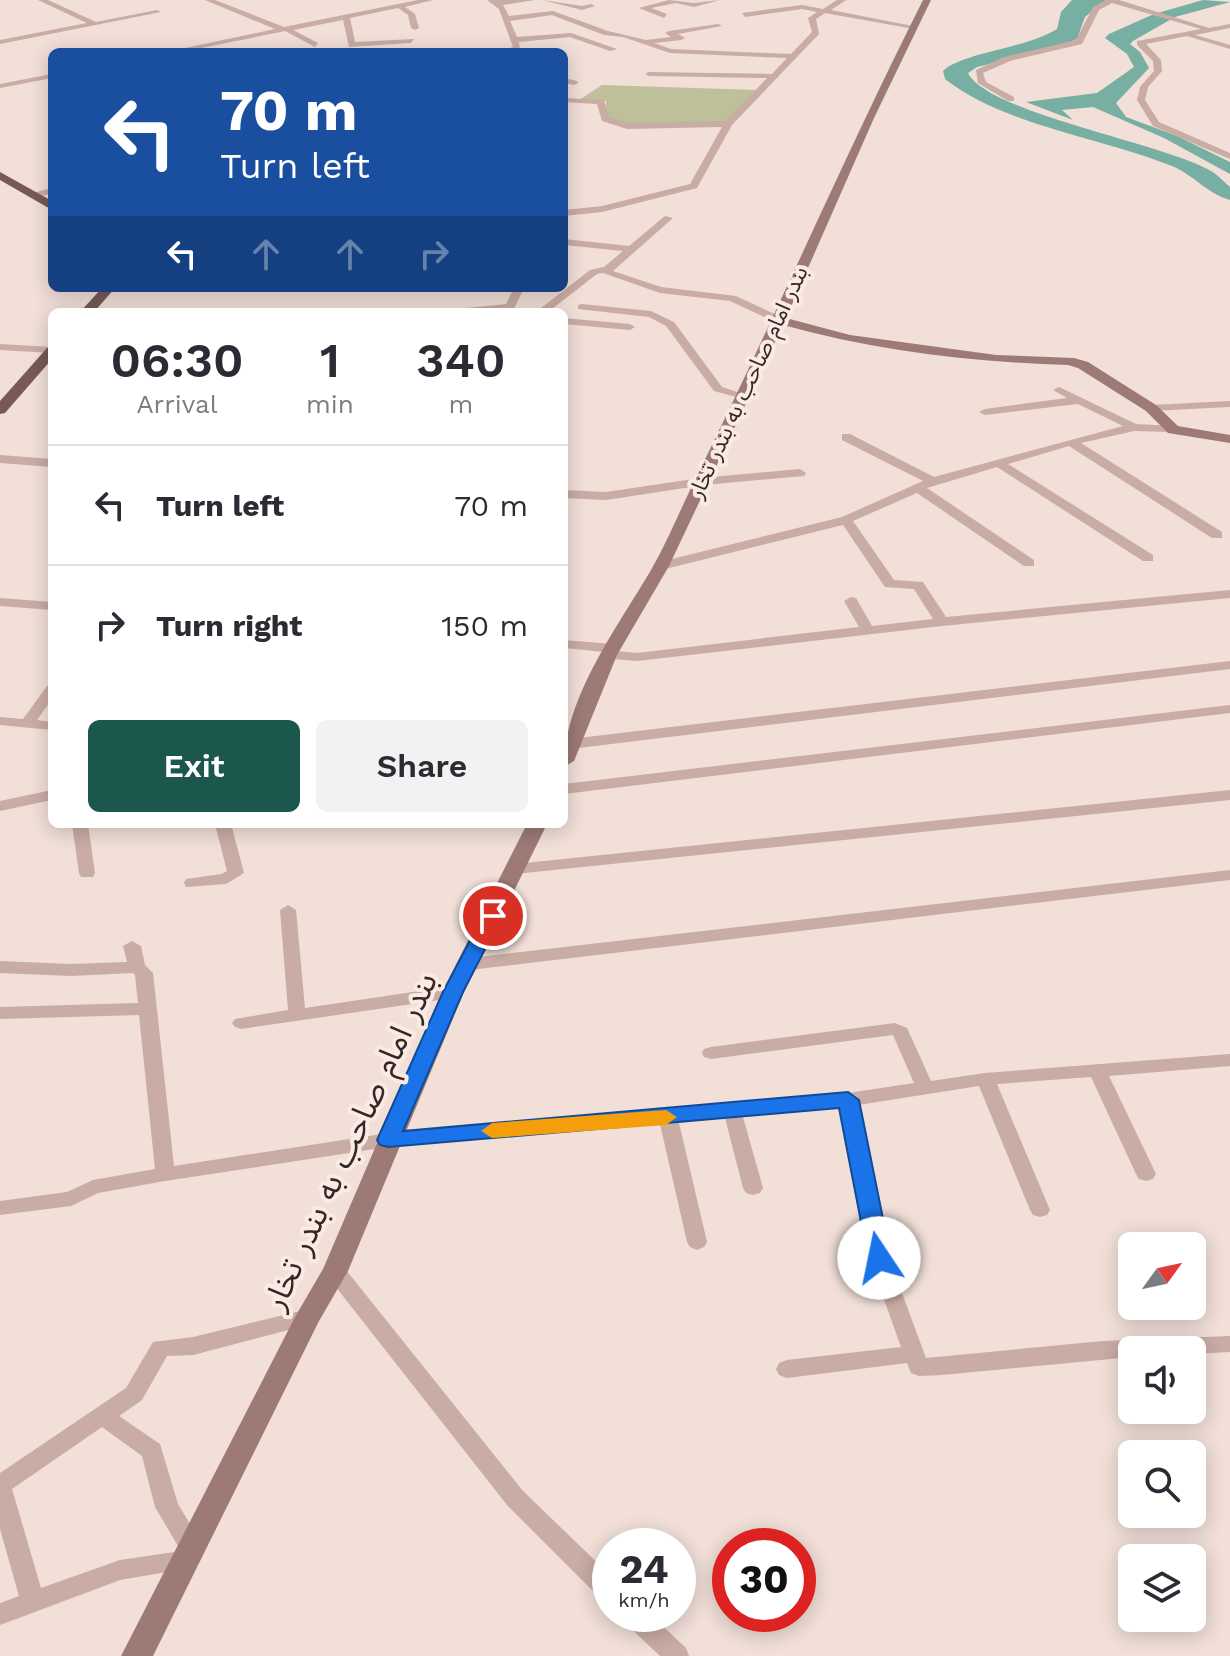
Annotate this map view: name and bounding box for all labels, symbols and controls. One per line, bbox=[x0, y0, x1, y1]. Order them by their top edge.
text: 70 m bbox=[220, 78, 357, 144]
icon: left bbox=[88, 80, 192, 184]
text: Turn left bbox=[220, 145, 370, 187]
icon: left bbox=[160, 232, 204, 276]
icon: ahead bbox=[244, 232, 288, 276]
icon: ahead bbox=[328, 232, 372, 276]
icon: right bbox=[412, 232, 456, 276]
street label: بندر امام صاحب به بندر تخار bbox=[683, 262, 816, 504]
text: 06:30 bbox=[110, 332, 244, 389]
text: 1 bbox=[320, 332, 340, 389]
text: 340 bbox=[416, 332, 506, 389]
text: Arrival bbox=[136, 389, 218, 419]
text: min bbox=[306, 389, 354, 419]
text: m bbox=[449, 389, 473, 419]
icon: left bbox=[88, 483, 132, 527]
text: Turn left bbox=[156, 488, 284, 523]
text: 70 m bbox=[454, 488, 528, 523]
icon: right bbox=[88, 603, 132, 647]
text: Turn right bbox=[156, 608, 302, 643]
text: 150 m bbox=[441, 608, 528, 643]
button: Exit bbox=[88, 720, 300, 812]
button: Share bbox=[316, 720, 528, 812]
pin bbox=[459, 882, 527, 950]
icon: arrive bbox=[471, 894, 515, 938]
street label: بندر امام صاحب به بندر تخار bbox=[255, 966, 449, 1319]
position arrow bbox=[837, 1216, 921, 1300]
north arrow bbox=[1118, 1232, 1206, 1320]
map controls bbox=[1118, 1232, 1206, 1632]
button: sound bbox=[1118, 1336, 1206, 1424]
button: search bbox=[1118, 1440, 1206, 1528]
speed limit sign: 30 bbox=[712, 1528, 816, 1632]
button: layers bbox=[1118, 1544, 1206, 1632]
text: 24 bbox=[619, 1546, 669, 1593]
text: km/h bbox=[618, 1588, 670, 1612]

